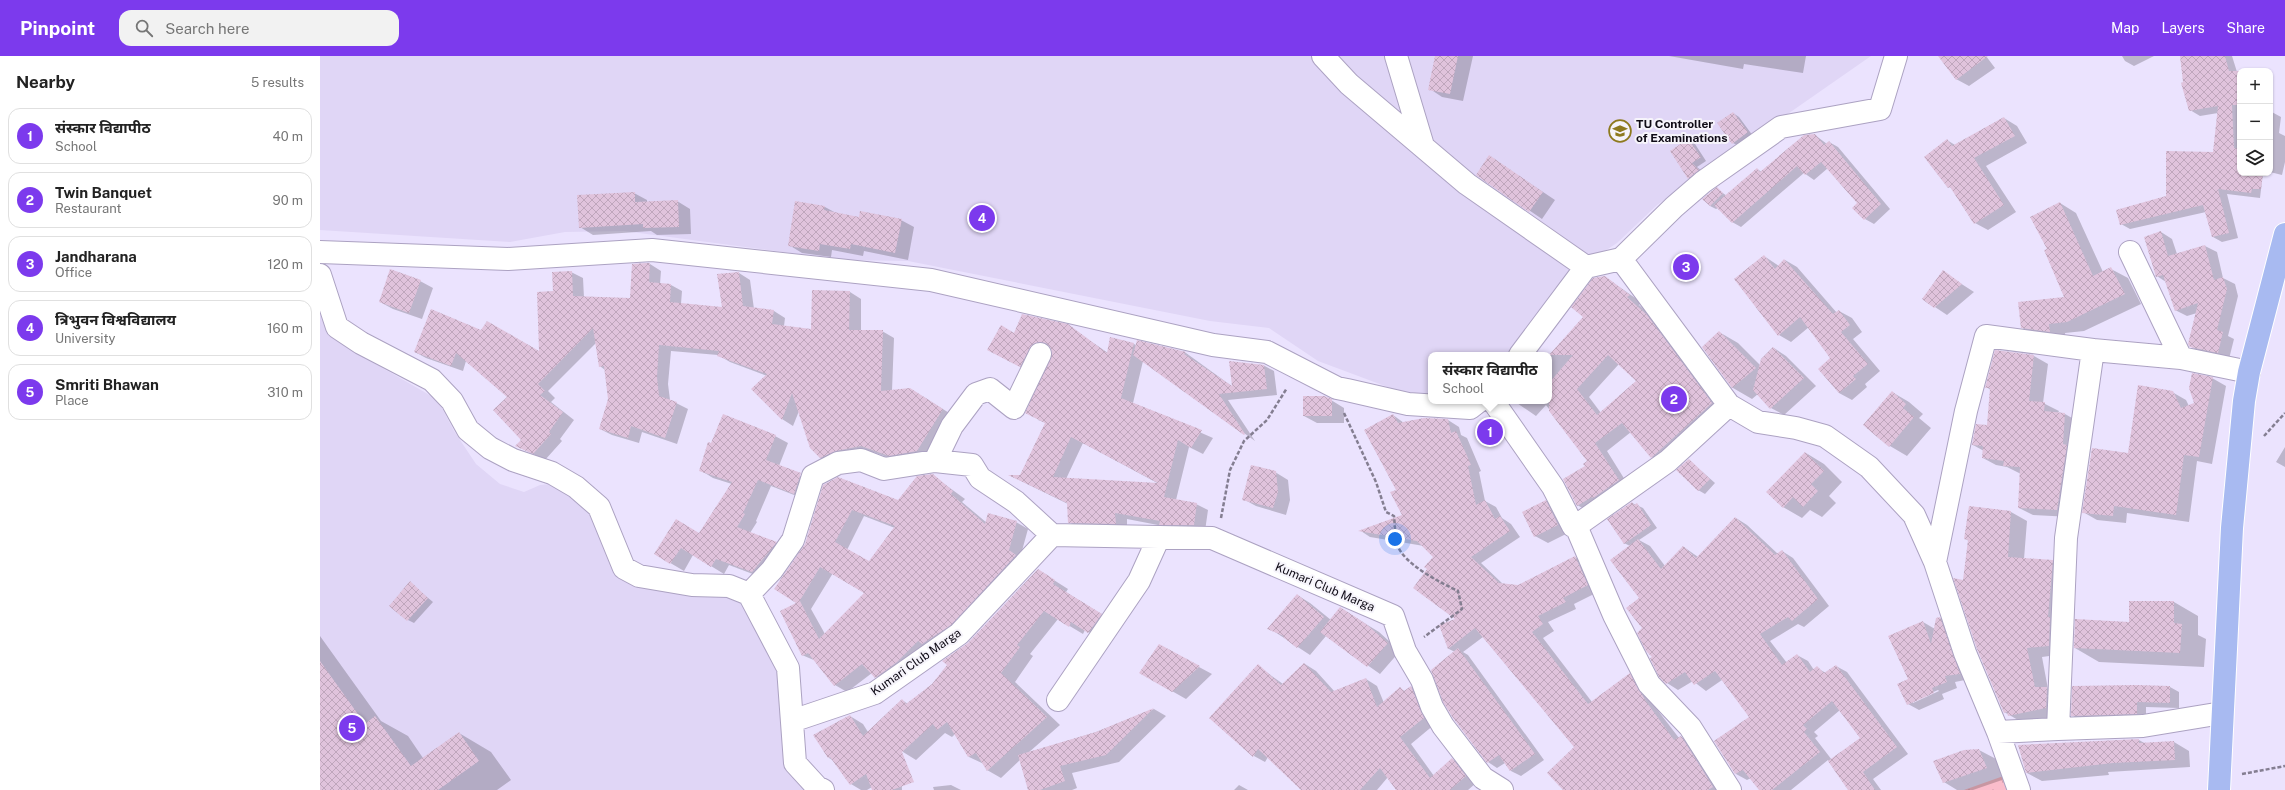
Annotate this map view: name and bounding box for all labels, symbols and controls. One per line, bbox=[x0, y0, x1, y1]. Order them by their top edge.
search box bbox=[119, 10, 399, 46]
text: Pinpoint bbox=[20, 17, 95, 39]
icon: search bbox=[133, 17, 155, 39]
text: Search here bbox=[165, 20, 249, 37]
text: Map bbox=[2111, 20, 2139, 36]
text: Layers bbox=[2161, 20, 2205, 36]
text: Share bbox=[2227, 20, 2265, 36]
map controls bbox=[2237, 68, 2273, 176]
button: + bbox=[2237, 68, 2273, 104]
text: Nearby bbox=[16, 72, 75, 92]
text: 5 results bbox=[251, 75, 304, 90]
button: − bbox=[2237, 104, 2273, 140]
place label: TU Controller of Examinations bbox=[1636, 117, 1728, 145]
school or university icon: TU Controller of Examinations bbox=[1607, 118, 1633, 144]
text: संस्कार विद्यापीठ bbox=[55, 119, 151, 136]
text: 1 bbox=[27, 129, 33, 144]
text: 40 m bbox=[272, 129, 303, 144]
text: School bbox=[55, 139, 97, 154]
button: layers bbox=[2237, 140, 2273, 176]
text: Twin Banquet bbox=[55, 184, 152, 201]
text: 2 bbox=[26, 193, 34, 208]
text: 90 m bbox=[273, 193, 303, 208]
text: Restaurant bbox=[55, 201, 121, 216]
pin: 4 bbox=[969, 203, 995, 233]
text: Jandharana bbox=[55, 248, 137, 265]
pin: 3 bbox=[1673, 252, 1699, 282]
text: 3 bbox=[26, 257, 34, 272]
text: 120 m bbox=[268, 257, 303, 272]
text: Office bbox=[55, 265, 92, 280]
text: त्रिभुवन विश्वविद्यालय bbox=[55, 311, 176, 328]
text: 4 bbox=[26, 321, 34, 336]
text: 160 m bbox=[267, 321, 303, 336]
text: University bbox=[55, 331, 115, 346]
popup bbox=[1428, 352, 1552, 404]
text: संस्कार विद्यापीठ bbox=[1442, 361, 1538, 378]
text: Smriti Bhawan bbox=[55, 376, 159, 393]
text: School bbox=[1442, 381, 1484, 396]
pin: 2 bbox=[1661, 384, 1687, 414]
text: 5 bbox=[26, 385, 34, 400]
text: 310 m bbox=[267, 385, 303, 400]
text: Place bbox=[55, 393, 89, 408]
pin: 1 bbox=[1477, 417, 1503, 447]
your location bbox=[1385, 529, 1405, 549]
street label: Kumari Club Marga bbox=[1273, 560, 1377, 614]
street label: Kumari Club Marga bbox=[868, 626, 964, 698]
pin: 5 bbox=[339, 713, 365, 743]

